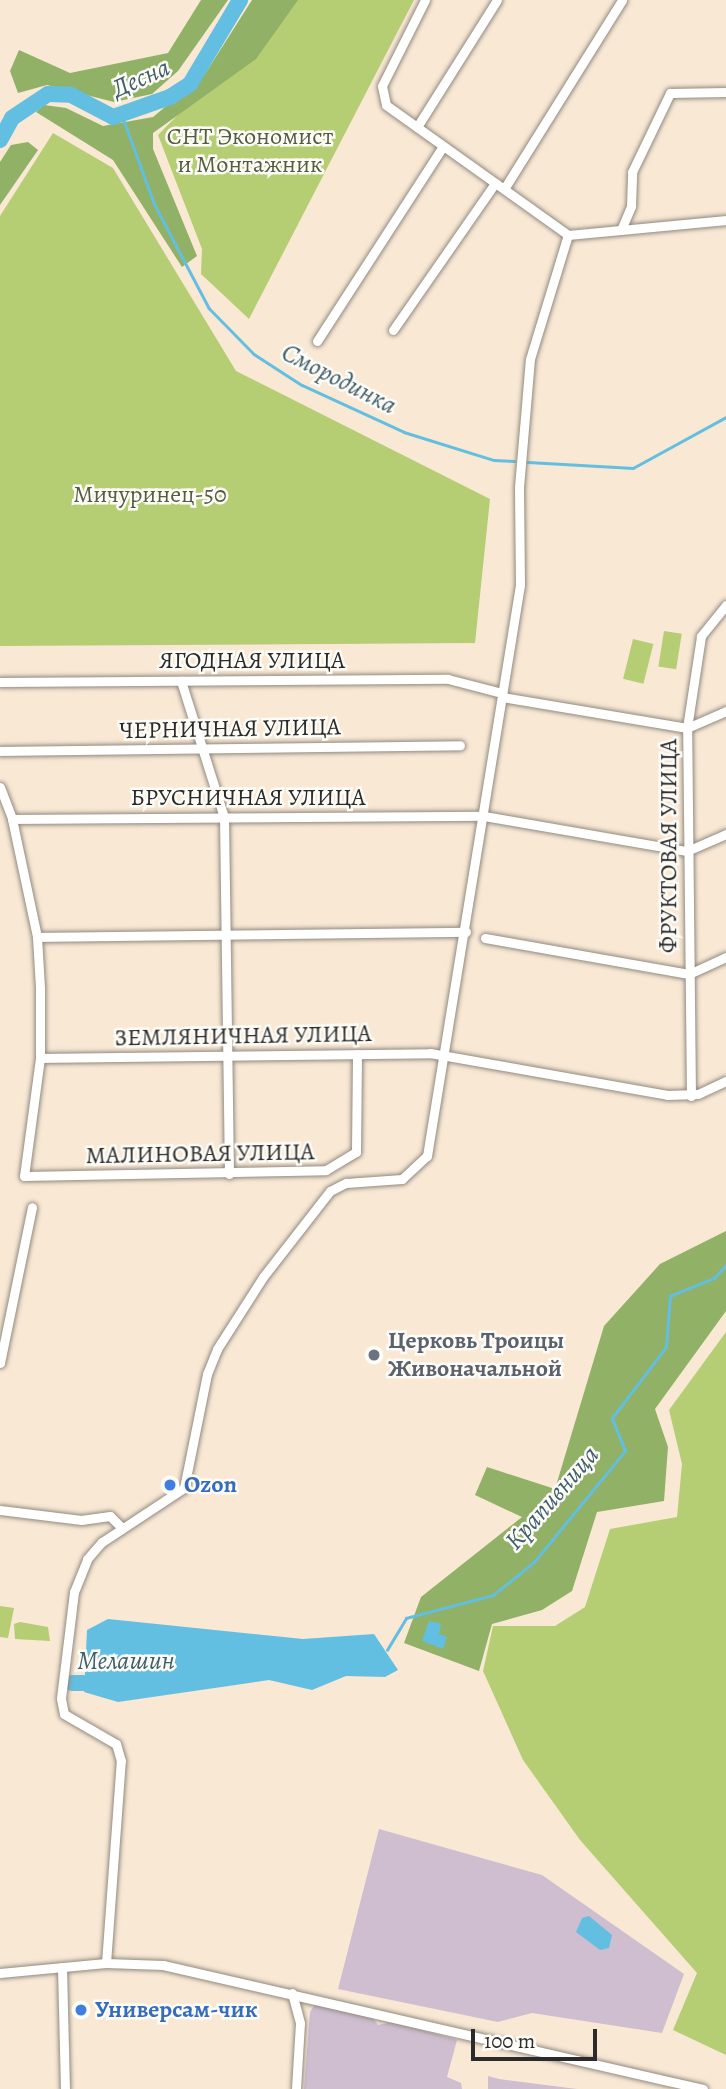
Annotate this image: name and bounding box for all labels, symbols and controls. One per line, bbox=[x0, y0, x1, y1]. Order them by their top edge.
water label: Десна bbox=[107, 52, 175, 104]
park label: СНТ Экономист и Монтажник bbox=[167, 123, 333, 179]
water label: Смородинка bbox=[276, 337, 402, 421]
park label: Мичуринец-50 bbox=[73, 481, 227, 509]
street label: ЯГОДНАЯ УЛИЦА bbox=[159, 647, 345, 675]
street label: ЧЕРНИЧНАЯ УЛИЦА bbox=[119, 713, 341, 745]
street label: ФРУКТОВАЯ УЛИЦА bbox=[655, 739, 683, 953]
street label: БРУСНИЧНАЯ УЛИЦА bbox=[130, 784, 366, 812]
street label: ЗЕМЛЯНИЧНАЯ УЛИЦА bbox=[114, 1019, 372, 1053]
street label: МАЛИНОВАЯ УЛИЦА bbox=[85, 1138, 315, 1170]
place label: Церковь Троицы Живоначальной bbox=[388, 1327, 564, 1383]
marker: Церковь Троицы Живоначальной bbox=[366, 1347, 382, 1363]
water label: Крапивница bbox=[498, 1440, 606, 1556]
place label: Ozon bbox=[184, 1471, 237, 1499]
marker: Ozon bbox=[162, 1477, 178, 1493]
water label: Мелашин bbox=[77, 1645, 175, 1677]
place label: Универсам-чик bbox=[95, 1996, 258, 2024]
marker: Универсам-чик bbox=[73, 2002, 89, 2018]
scale bar bbox=[474, 2016, 600, 2060]
text: 100 m bbox=[484, 2027, 535, 2055]

